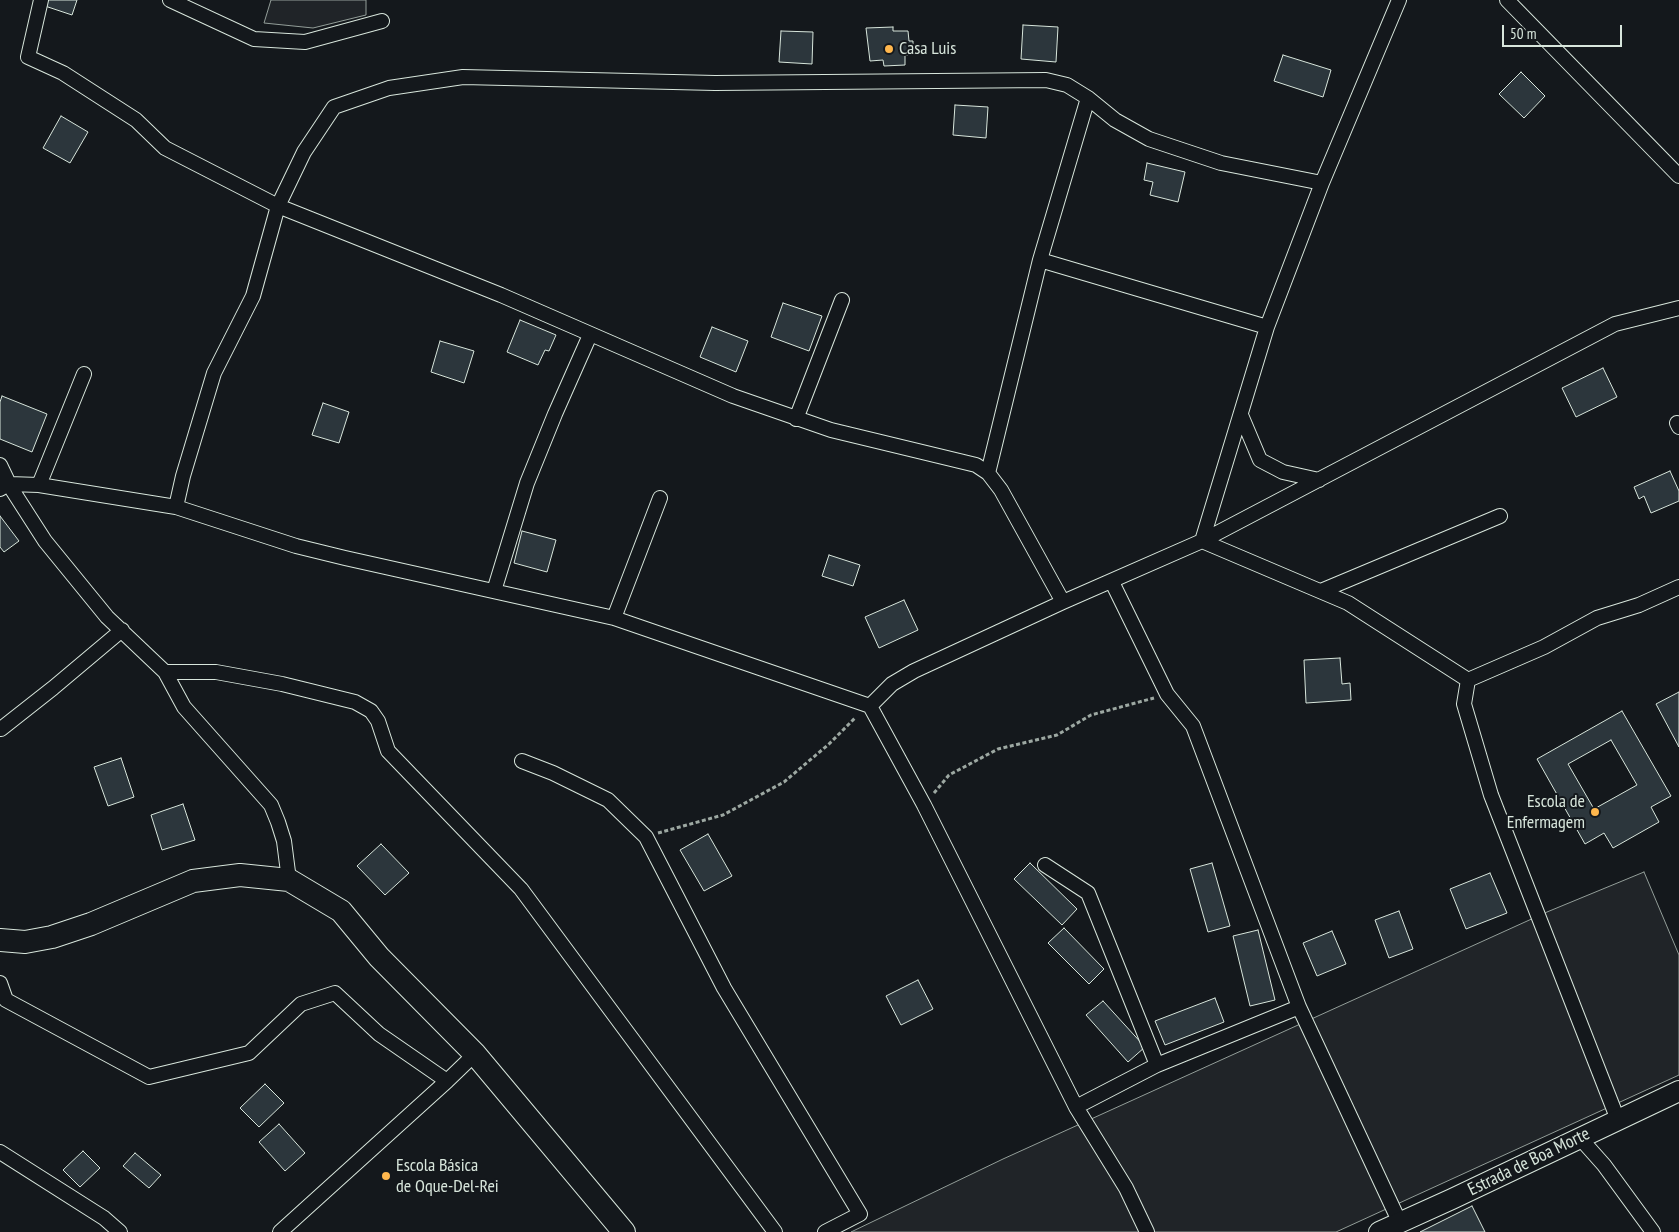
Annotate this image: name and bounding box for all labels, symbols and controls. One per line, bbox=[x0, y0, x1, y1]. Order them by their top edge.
scale bar bbox=[1504, 15, 1624, 47]
text: 50 m bbox=[1510, 24, 1536, 43]
place label: Casa Luis bbox=[899, 38, 956, 60]
marker: Casa Luis bbox=[883, 43, 895, 55]
place label: Escola de Enfermagem bbox=[1507, 791, 1585, 834]
marker: Escola de Enfermagem bbox=[1589, 806, 1601, 818]
street label: Estrada de Boa Morte bbox=[1465, 1123, 1593, 1201]
place label: Escola Básica de Oque-Del-Rei bbox=[396, 1155, 499, 1198]
marker: Escola Básica de Oque-Del-Rei bbox=[380, 1170, 392, 1182]

